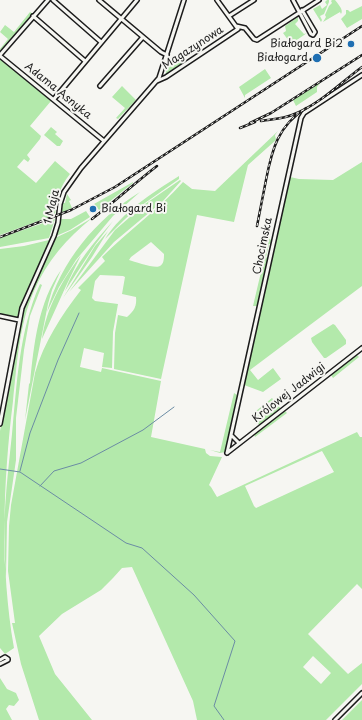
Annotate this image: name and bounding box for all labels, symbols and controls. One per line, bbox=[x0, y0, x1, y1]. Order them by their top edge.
street label: Magazynowa bbox=[160, 23, 226, 73]
place label: Białogard Bi2 bbox=[270, 37, 343, 51]
marker: Białogard Bi2 bbox=[346, 39, 356, 49]
place label: Białogard bbox=[257, 51, 308, 65]
marker: Białogard bbox=[311, 52, 323, 64]
street label: Adama Asnyka bbox=[22, 60, 94, 122]
street label: 1 Maja bbox=[41, 188, 63, 226]
place label: Białogard Bi bbox=[101, 202, 166, 216]
marker: Białogard Bi bbox=[88, 204, 98, 214]
street label: Chocimska bbox=[251, 216, 275, 276]
street label: Królowej Jadwigi bbox=[250, 360, 328, 426]

